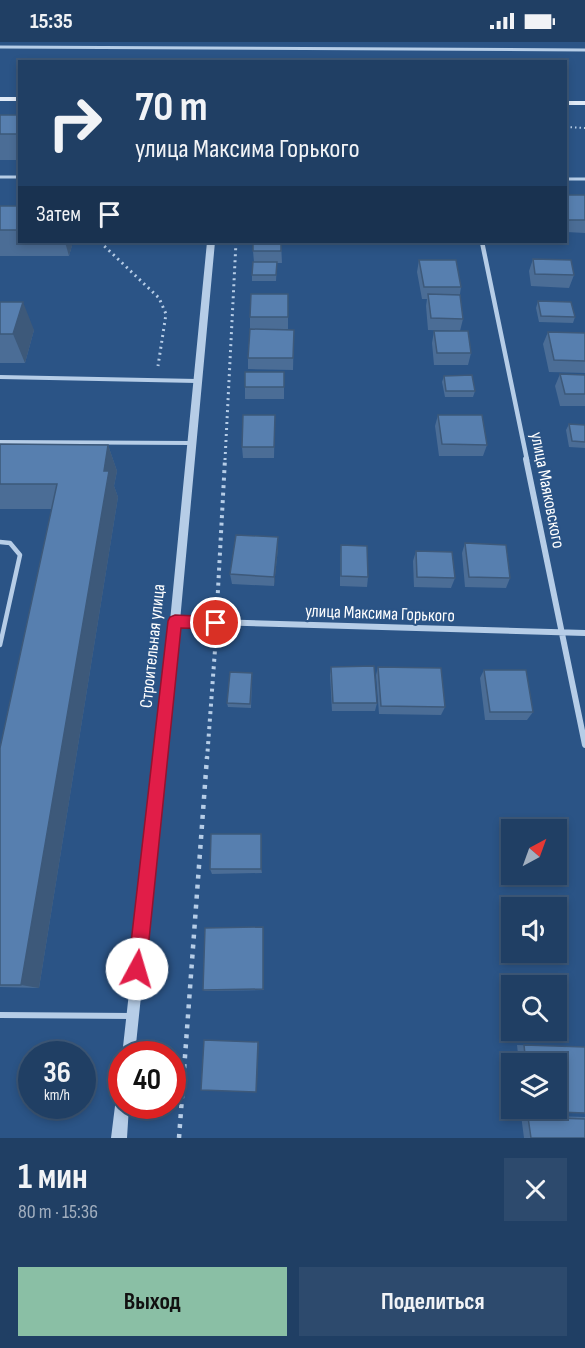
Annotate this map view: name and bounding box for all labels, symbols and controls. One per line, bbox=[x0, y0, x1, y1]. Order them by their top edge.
text: 15:35 bbox=[30, 8, 73, 35]
text: 70 m bbox=[135, 82, 208, 133]
icon: right bbox=[36, 84, 114, 162]
text: улица Максима Горького bbox=[135, 133, 360, 165]
icon: arrive bbox=[93, 198, 126, 231]
text: Затем bbox=[36, 201, 81, 228]
street label: улица Маяковского bbox=[526, 430, 569, 550]
street label: Строительная улица bbox=[136, 583, 169, 709]
pin bbox=[190, 597, 241, 648]
street label: улица Максима Горького bbox=[305, 600, 455, 627]
icon: arrive bbox=[199, 606, 232, 639]
north arrow bbox=[501, 819, 567, 885]
map controls bbox=[501, 819, 567, 1119]
button: sound bbox=[501, 897, 567, 963]
position arrow bbox=[105, 937, 169, 1001]
button: search bbox=[501, 975, 567, 1041]
speed limit sign: 40 bbox=[108, 1041, 186, 1119]
button: layers bbox=[501, 1053, 567, 1119]
text: 36 bbox=[43, 1055, 71, 1091]
text: km/h bbox=[44, 1086, 70, 1105]
text: 1 мин bbox=[18, 1156, 88, 1199]
button: close bbox=[504, 1158, 567, 1221]
text: 80 m · 15:36 bbox=[18, 1200, 98, 1224]
button: Выход bbox=[18, 1267, 287, 1336]
button: Поделиться bbox=[299, 1267, 567, 1336]

